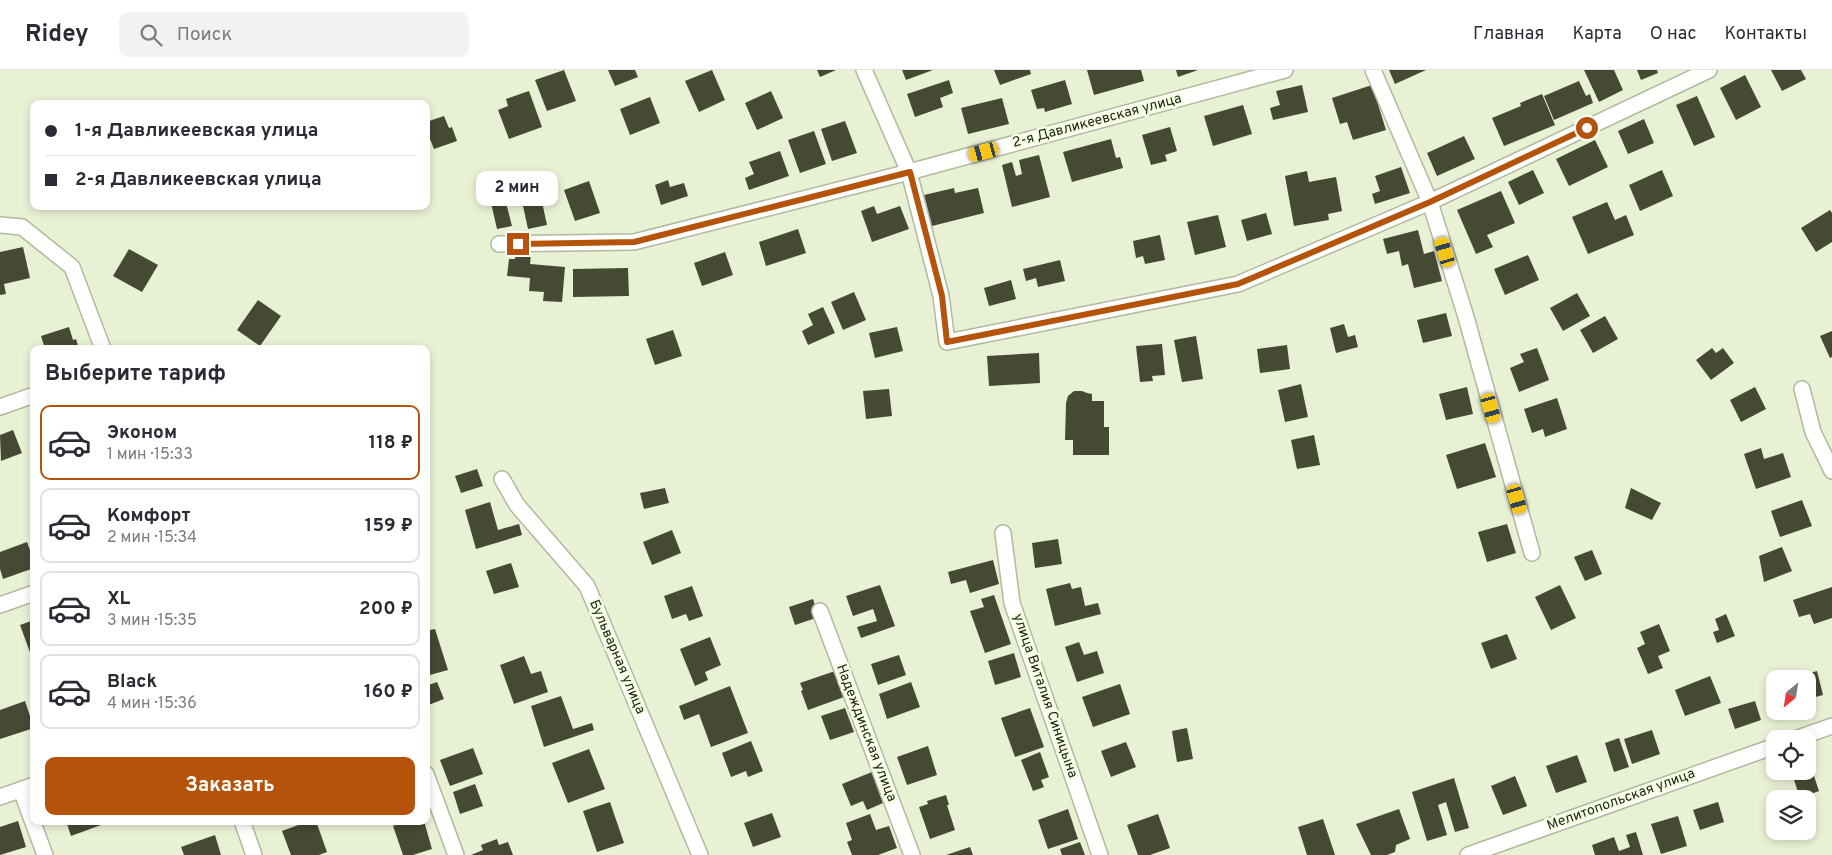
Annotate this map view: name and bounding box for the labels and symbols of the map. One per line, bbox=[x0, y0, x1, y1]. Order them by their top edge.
street label: 2-я Давликеевская улица bbox=[1011, 90, 1183, 152]
route start bbox=[1576, 117, 1598, 139]
car bbox=[967, 141, 1000, 163]
callout: 2 мин bbox=[477, 171, 559, 206]
route end bbox=[507, 233, 529, 255]
car bbox=[1433, 235, 1456, 269]
car bbox=[1479, 392, 1502, 424]
car bbox=[1505, 483, 1528, 515]
street label: Бульварная улица bbox=[585, 597, 649, 717]
street label: улица Виталия Синицына bbox=[1009, 612, 1081, 780]
street label: Надеждинская улица bbox=[832, 662, 900, 804]
north arrow bbox=[1766, 670, 1816, 720]
street label: Мелитопольская улица bbox=[1545, 765, 1697, 835]

